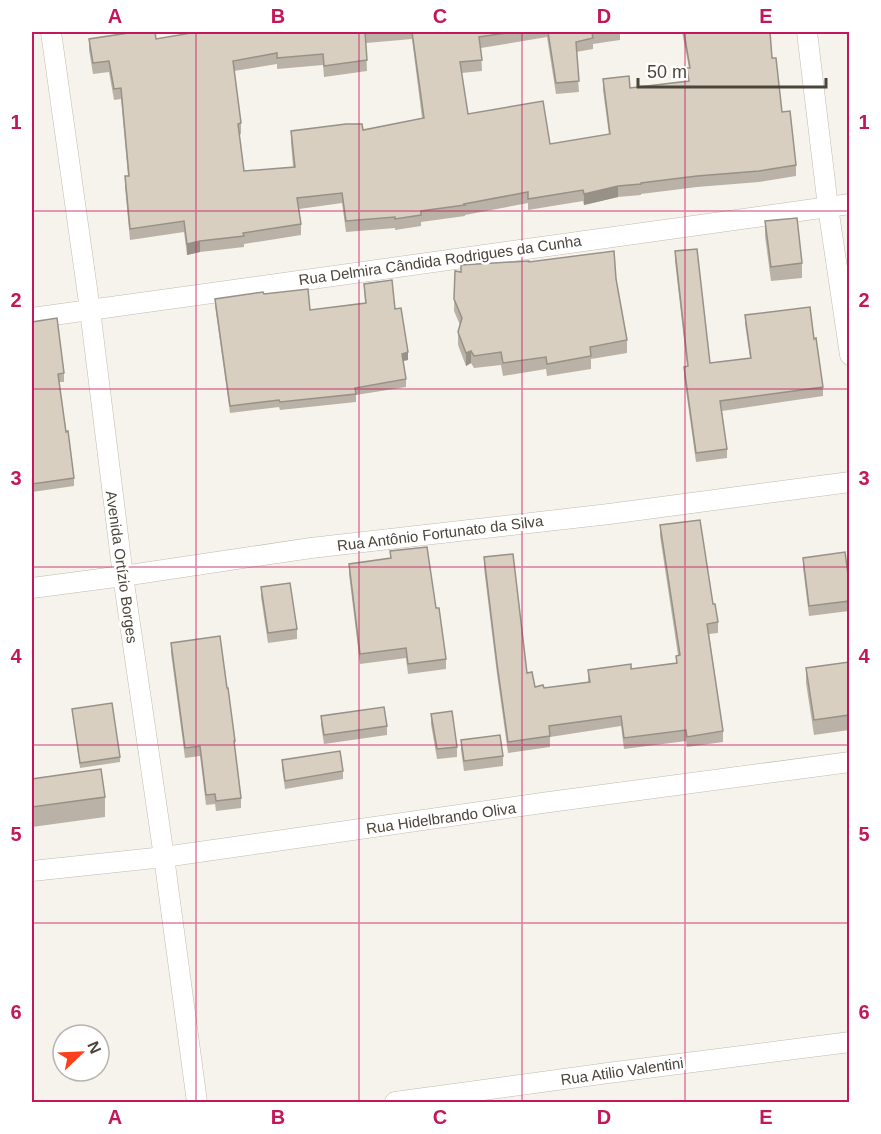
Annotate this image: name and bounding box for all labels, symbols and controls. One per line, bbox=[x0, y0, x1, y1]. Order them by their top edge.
text: A bbox=[108, 5, 122, 27]
text: B bbox=[271, 5, 285, 27]
text: C bbox=[433, 5, 447, 27]
text: D bbox=[597, 5, 611, 27]
text: E bbox=[759, 5, 773, 27]
scale bar bbox=[638, 51, 826, 89]
text: 50 m bbox=[647, 62, 687, 82]
text: 1 bbox=[10, 111, 22, 133]
text: 1 bbox=[858, 111, 870, 133]
street label: Rua Delmira Cândida Rodrigues da Cunha bbox=[298, 232, 583, 288]
text: 2 bbox=[10, 289, 22, 311]
text: 2 bbox=[858, 289, 870, 311]
text: 3 bbox=[10, 467, 22, 489]
text: 3 bbox=[858, 467, 870, 489]
street label: Avenida Ortízio Borges bbox=[103, 490, 141, 644]
street label: Rua Antônio Fortunato da Silva bbox=[336, 512, 545, 554]
text: 4 bbox=[10, 645, 22, 667]
text: 4 bbox=[858, 645, 870, 667]
street label: Rua Hidelbrando Oliva bbox=[365, 799, 518, 837]
text: 5 bbox=[10, 823, 22, 845]
text: 5 bbox=[858, 823, 870, 845]
text: 6 bbox=[10, 1001, 22, 1023]
text: 6 bbox=[858, 1001, 870, 1023]
north arrow bbox=[51, 1023, 111, 1083]
text: N bbox=[84, 1039, 104, 1056]
street label: Rua Atilio Valentini bbox=[559, 1054, 685, 1088]
text: A bbox=[108, 1106, 122, 1128]
text: B bbox=[271, 1106, 285, 1128]
text: C bbox=[433, 1106, 447, 1128]
text: D bbox=[597, 1106, 611, 1128]
text: E bbox=[759, 1106, 773, 1128]

